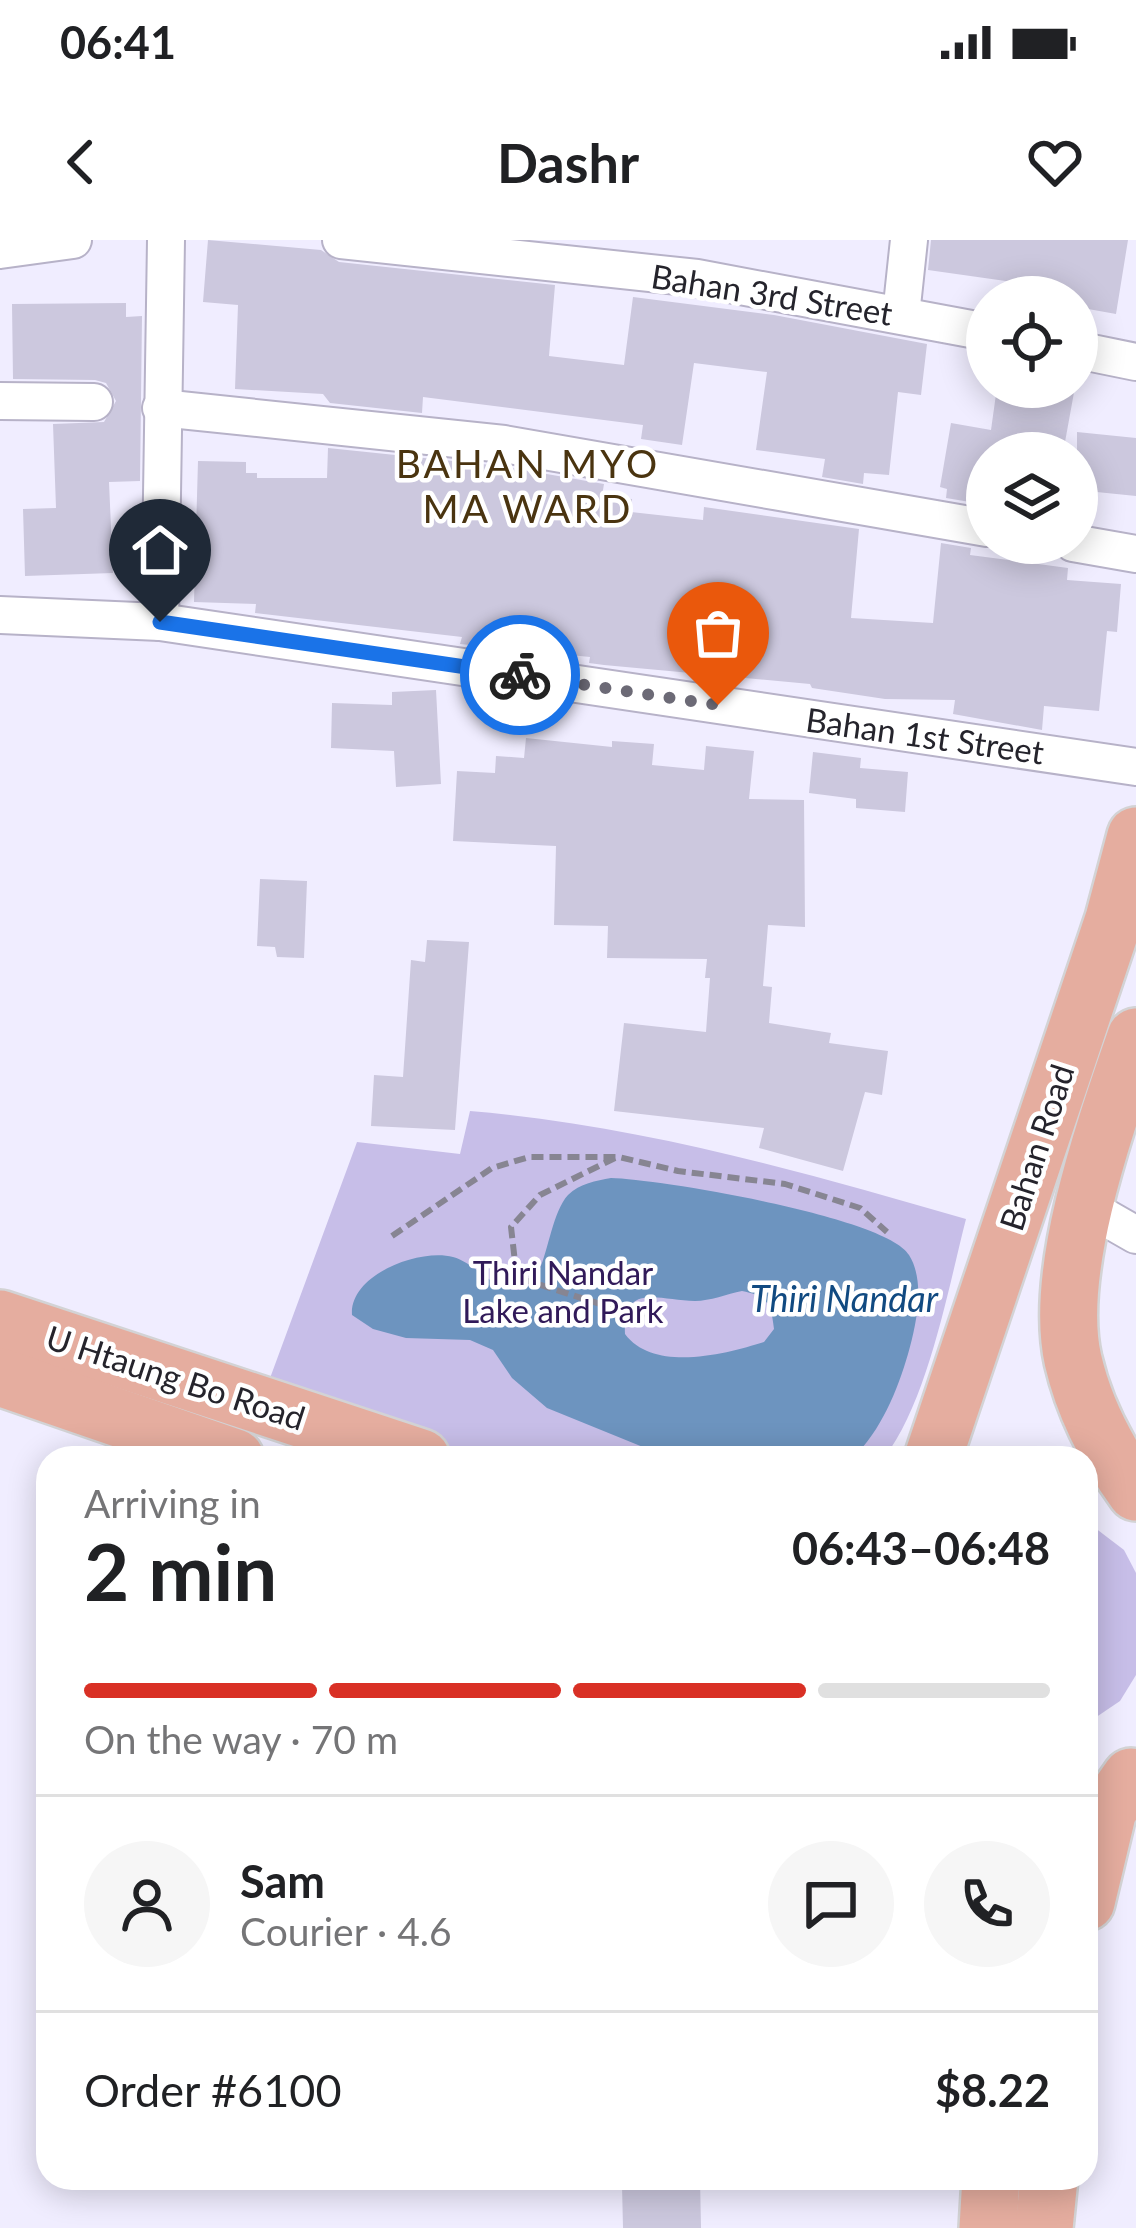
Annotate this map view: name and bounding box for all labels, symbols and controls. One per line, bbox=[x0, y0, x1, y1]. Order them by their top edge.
text: 06:41 bbox=[60, 15, 176, 69]
icon: back bbox=[48, 129, 114, 195]
icon: heart bbox=[1022, 129, 1088, 195]
text: Dashr bbox=[497, 130, 639, 195]
street label: Bahan 3rd Street bbox=[649, 255, 896, 333]
map controls bbox=[966, 276, 1098, 564]
button: locate bbox=[966, 276, 1098, 408]
button: layers bbox=[966, 432, 1098, 564]
district label: BAHAN MYO MA WARD bbox=[396, 440, 660, 531]
pin bbox=[109, 499, 211, 622]
icon: home bbox=[127, 517, 193, 583]
pin bbox=[667, 582, 769, 705]
icon: bag bbox=[685, 600, 751, 666]
courier bbox=[460, 615, 580, 735]
icon: bike bbox=[487, 642, 553, 708]
street label: Bahan 1st Street bbox=[804, 699, 1047, 772]
street label: Bahan Road bbox=[990, 1059, 1082, 1235]
park label: Thiri Nandar Lake and Park bbox=[462, 1252, 664, 1330]
water label: Thiri Nandar bbox=[750, 1276, 939, 1320]
street label: U Htaung Bo Road bbox=[42, 1316, 310, 1438]
text: Arriving in bbox=[84, 1480, 261, 1526]
text: 06:43–06:48 bbox=[792, 1521, 1050, 1575]
text: 2 min bbox=[84, 1524, 277, 1618]
text: On the way · 70 m bbox=[84, 1716, 398, 1762]
button: person bbox=[84, 1841, 210, 1967]
button: chat bbox=[768, 1841, 894, 1967]
button: phone bbox=[924, 1841, 1050, 1967]
text: Sam bbox=[240, 1854, 325, 1908]
text: Courier · 4.6 bbox=[240, 1908, 452, 1954]
text: Order #6100 bbox=[84, 2063, 342, 2117]
text: $8.22 bbox=[935, 2063, 1050, 2117]

